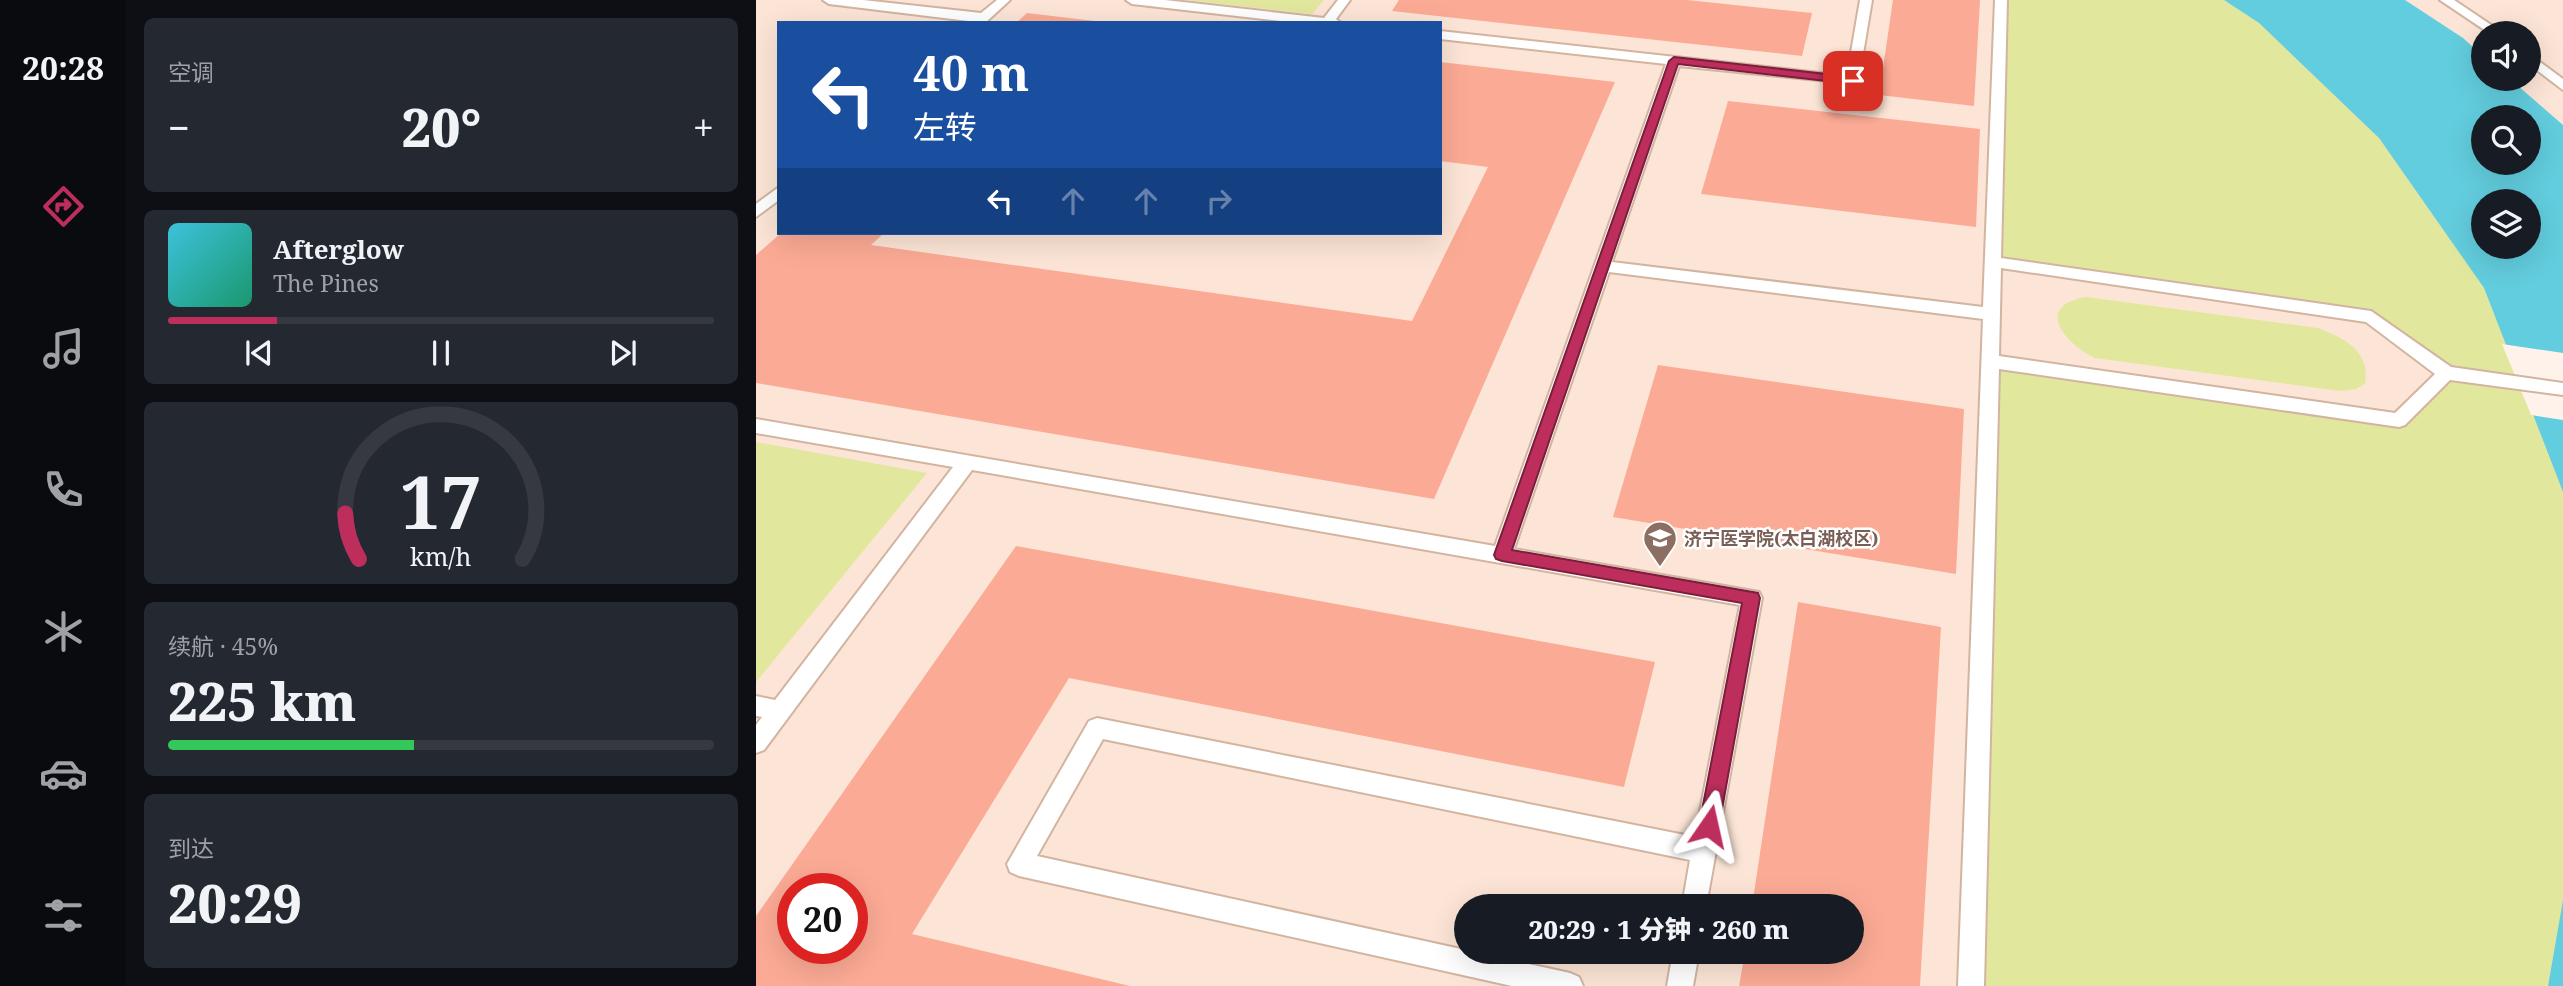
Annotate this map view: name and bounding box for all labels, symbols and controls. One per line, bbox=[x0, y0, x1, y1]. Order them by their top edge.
map controls bbox=[2471, 21, 2541, 259]
button: sound bbox=[2471, 21, 2541, 91]
text: 40 m bbox=[913, 39, 1029, 105]
text: 20:28 bbox=[22, 46, 104, 89]
icon: left bbox=[798, 49, 889, 140]
pin bbox=[1823, 51, 1883, 111]
text: 空调 bbox=[168, 56, 214, 88]
icon: arrive bbox=[1834, 62, 1872, 100]
text: 20° bbox=[401, 91, 481, 162]
text: − bbox=[168, 101, 190, 153]
text: + bbox=[693, 101, 714, 153]
text: 左转 bbox=[913, 105, 977, 148]
button: search bbox=[2471, 105, 2541, 175]
icon: directions bbox=[39, 182, 88, 231]
icon: left bbox=[981, 182, 1019, 220]
icon: ahead bbox=[1054, 182, 1092, 220]
icon: ahead bbox=[1127, 182, 1165, 220]
icon: right bbox=[1200, 182, 1238, 220]
button: layers bbox=[2471, 189, 2541, 259]
text: Afterglow bbox=[273, 231, 404, 267]
text: The Pines bbox=[273, 267, 379, 299]
icon: music bbox=[39, 324, 88, 373]
icon: previous bbox=[240, 334, 278, 372]
icon: pause bbox=[422, 334, 460, 372]
icon: next bbox=[604, 334, 642, 372]
text: 17 bbox=[400, 451, 482, 550]
icon: phone bbox=[39, 465, 88, 514]
school or university icon: 济宁医学院(太白湖校区) bbox=[1641, 519, 1679, 568]
place label: 济宁医学院(太白湖校区) bbox=[1684, 526, 1878, 550]
text: km/h bbox=[410, 539, 472, 573]
icon: climate bbox=[39, 607, 88, 656]
text: 续航 · 45% bbox=[168, 630, 278, 662]
text: 225 km bbox=[168, 665, 356, 736]
icon: car bbox=[39, 749, 88, 798]
position arrow bbox=[1672, 789, 1746, 863]
text: 到达 bbox=[168, 832, 214, 864]
text: 20:29 bbox=[168, 867, 302, 938]
speed limit sign: 20 bbox=[777, 873, 868, 964]
icon: filters bbox=[39, 891, 88, 940]
text: 20:29 · 1 分钟 · 260 m bbox=[1529, 911, 1789, 947]

